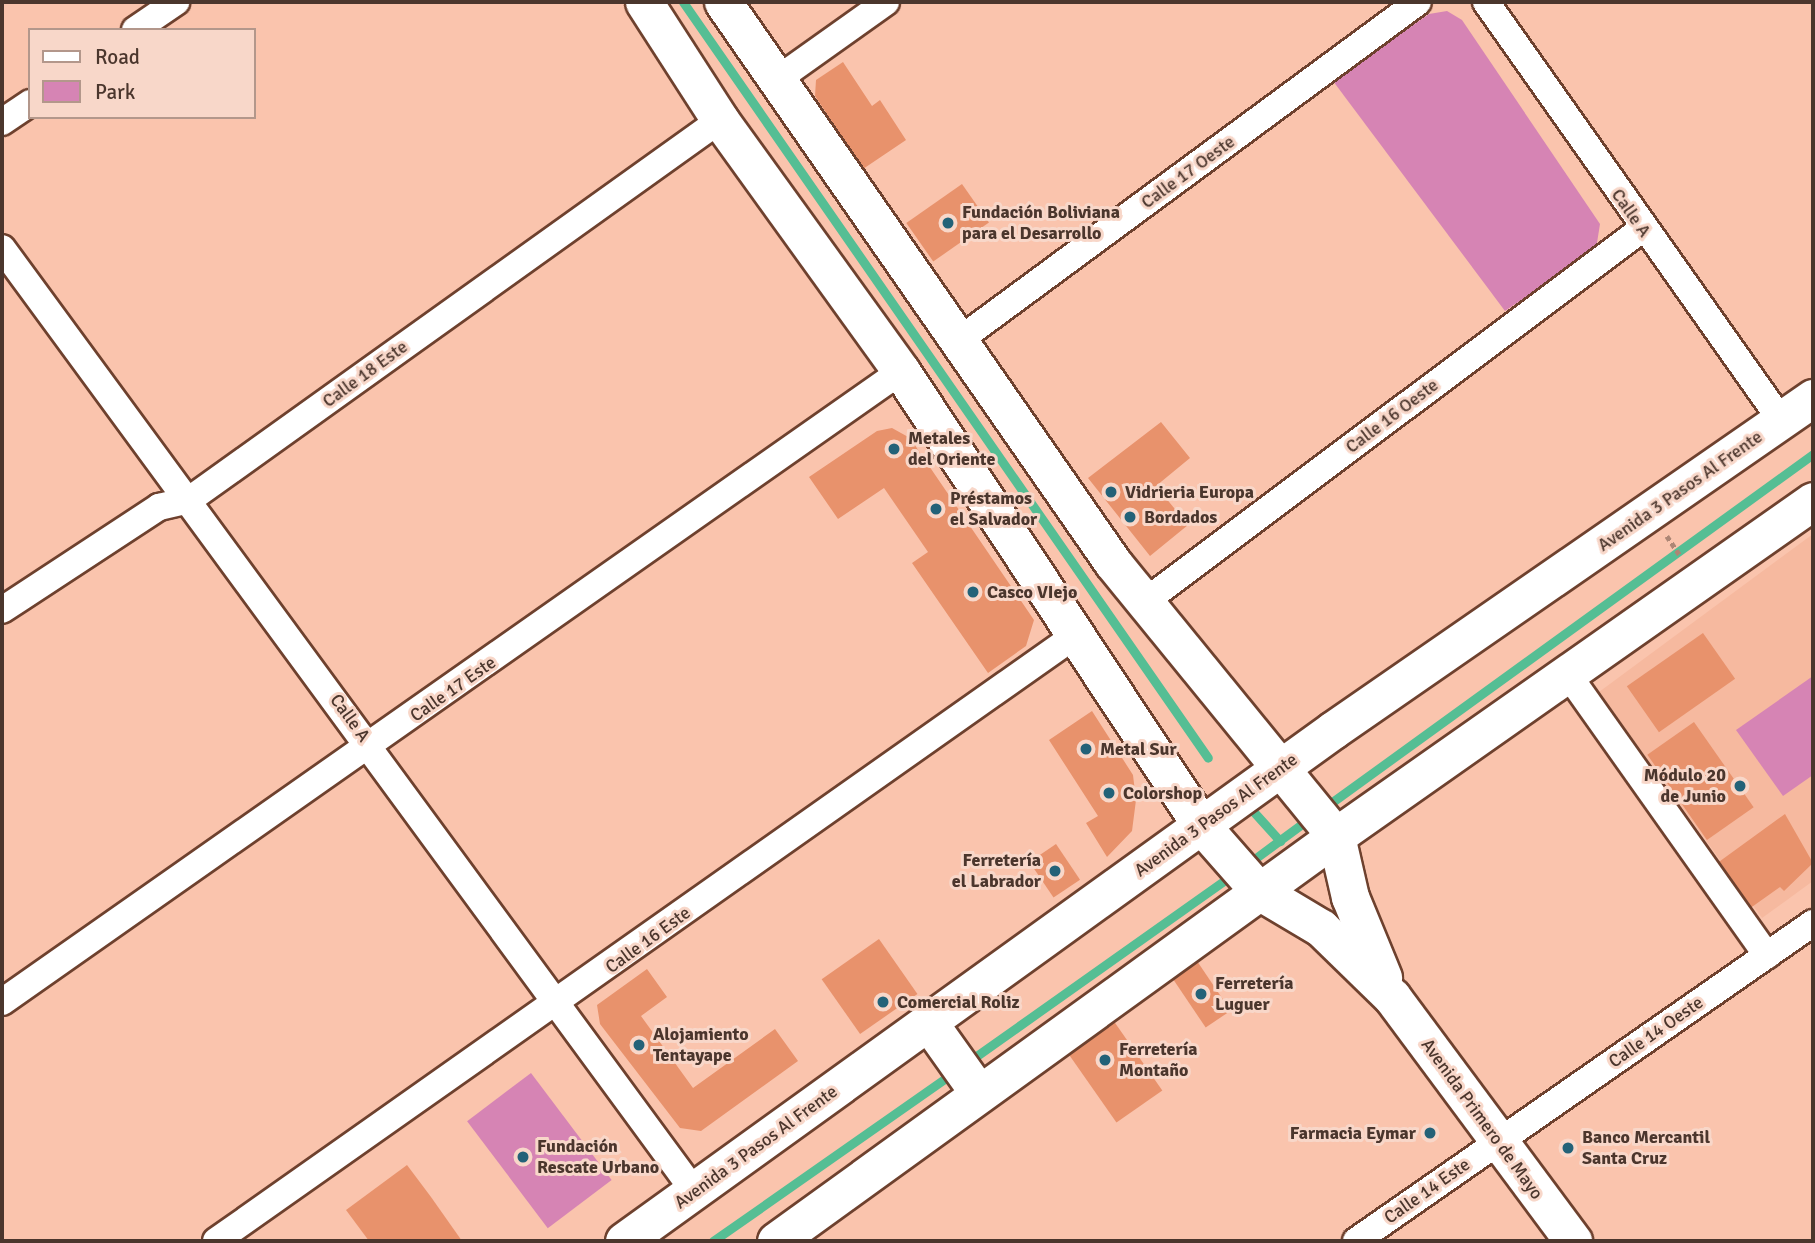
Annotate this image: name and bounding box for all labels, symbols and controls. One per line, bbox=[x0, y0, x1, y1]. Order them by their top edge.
legend bbox=[28, 28, 256, 119]
text: Road bbox=[95, 44, 140, 70]
text: Park bbox=[95, 79, 135, 105]
street label: Calle 17 Oeste bbox=[1137, 131, 1239, 213]
street label: Calle A bbox=[1607, 185, 1655, 241]
place label: Fundación Boliviana para el Desarrollo bbox=[962, 202, 1120, 244]
marker: Fundación Boliviana para el Desarrollo bbox=[940, 215, 956, 231]
street label: Calle 18 Este bbox=[318, 336, 412, 412]
street label: Calle 16 Oeste bbox=[1341, 374, 1443, 458]
street label: Avenida 3 Pasos Al Frente bbox=[1594, 426, 1766, 556]
place label: Metales del Oriente bbox=[908, 428, 995, 471]
marker: Metales del Oriente bbox=[886, 441, 902, 457]
place label: Vidrieria Europa bbox=[1125, 481, 1254, 503]
marker: Vidrieria Europa bbox=[1103, 484, 1119, 500]
place label: Préstamos el Salvador bbox=[950, 488, 1037, 530]
marker: Préstamos el Salvador bbox=[928, 501, 944, 517]
place label: Bordados bbox=[1144, 506, 1217, 528]
marker: Bordados bbox=[1122, 509, 1138, 525]
place label: Casco VIejo bbox=[987, 581, 1077, 603]
marker: Casco VIejo bbox=[965, 584, 981, 600]
street label: Calle 17 Este bbox=[406, 652, 500, 726]
street label: Calle A bbox=[325, 690, 375, 746]
place label: Metal Sur bbox=[1100, 738, 1177, 760]
marker: Metal Sur bbox=[1078, 741, 1094, 757]
street label: Avenida 3 Pasos Al Frente bbox=[1130, 749, 1302, 881]
place label: Módulo 20 de Junio bbox=[1644, 765, 1726, 808]
marker: Módulo 20 de Junio bbox=[1732, 778, 1748, 794]
place label: Colorshop bbox=[1123, 782, 1202, 804]
marker: Colorshop bbox=[1101, 785, 1117, 801]
place label: Ferretería el Labrador bbox=[952, 850, 1041, 892]
marker: Ferretería el Labrador bbox=[1047, 863, 1063, 879]
street label: Calle 16 Este bbox=[601, 902, 695, 978]
place label: Ferretería Luguer bbox=[1215, 973, 1294, 1016]
marker: Ferretería Luguer bbox=[1193, 986, 1209, 1002]
place label: Comercial Roliz bbox=[897, 991, 1020, 1013]
street label: Calle 14 Oeste bbox=[1605, 992, 1707, 1072]
marker: Comercial Roliz bbox=[875, 994, 891, 1010]
place label: Alojamiento Tentayape bbox=[653, 1024, 749, 1066]
street label: Avenida Primero de Mayo bbox=[1416, 1035, 1548, 1203]
marker: Alojamiento Tentayape bbox=[631, 1037, 647, 1053]
place label: Ferretería Montaño bbox=[1119, 1039, 1198, 1082]
marker: Ferretería Montaño bbox=[1097, 1052, 1113, 1068]
street label: Avenida 3 Pasos Al Frente bbox=[670, 1081, 842, 1213]
place label: Farmacia Eymar bbox=[1290, 1122, 1416, 1144]
marker: Farmacia Eymar bbox=[1422, 1125, 1438, 1141]
place label: Banco Mercantil Santa Cruz bbox=[1582, 1127, 1710, 1170]
place label: Fundación Rescate Urbano bbox=[537, 1136, 659, 1178]
marker: Banco Mercantil Santa Cruz bbox=[1560, 1140, 1576, 1156]
marker: Fundación Rescate Urbano bbox=[515, 1149, 531, 1165]
street label: Calle 14 Este bbox=[1380, 1154, 1474, 1228]

